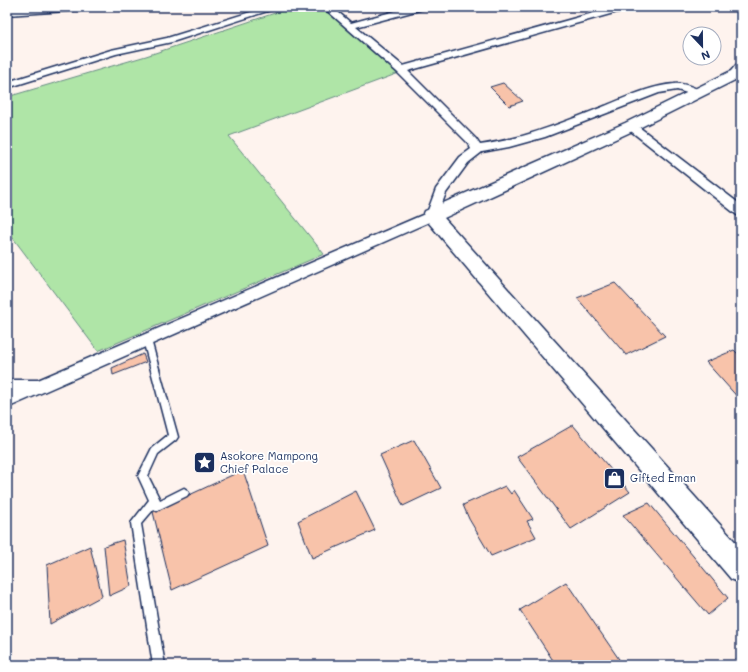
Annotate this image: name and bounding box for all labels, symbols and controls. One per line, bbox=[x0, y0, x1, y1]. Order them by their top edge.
north arrow bbox=[682, 26, 722, 66]
text: N bbox=[699, 47, 713, 64]
place label: Asokore Mampong Chief Palace bbox=[220, 448, 318, 476]
place icon: Asokore Mampong Chief Palace bbox=[191, 449, 217, 475]
shop icon: Gifted Eman bbox=[601, 465, 627, 491]
place label: Gifted Eman bbox=[630, 470, 696, 485]

